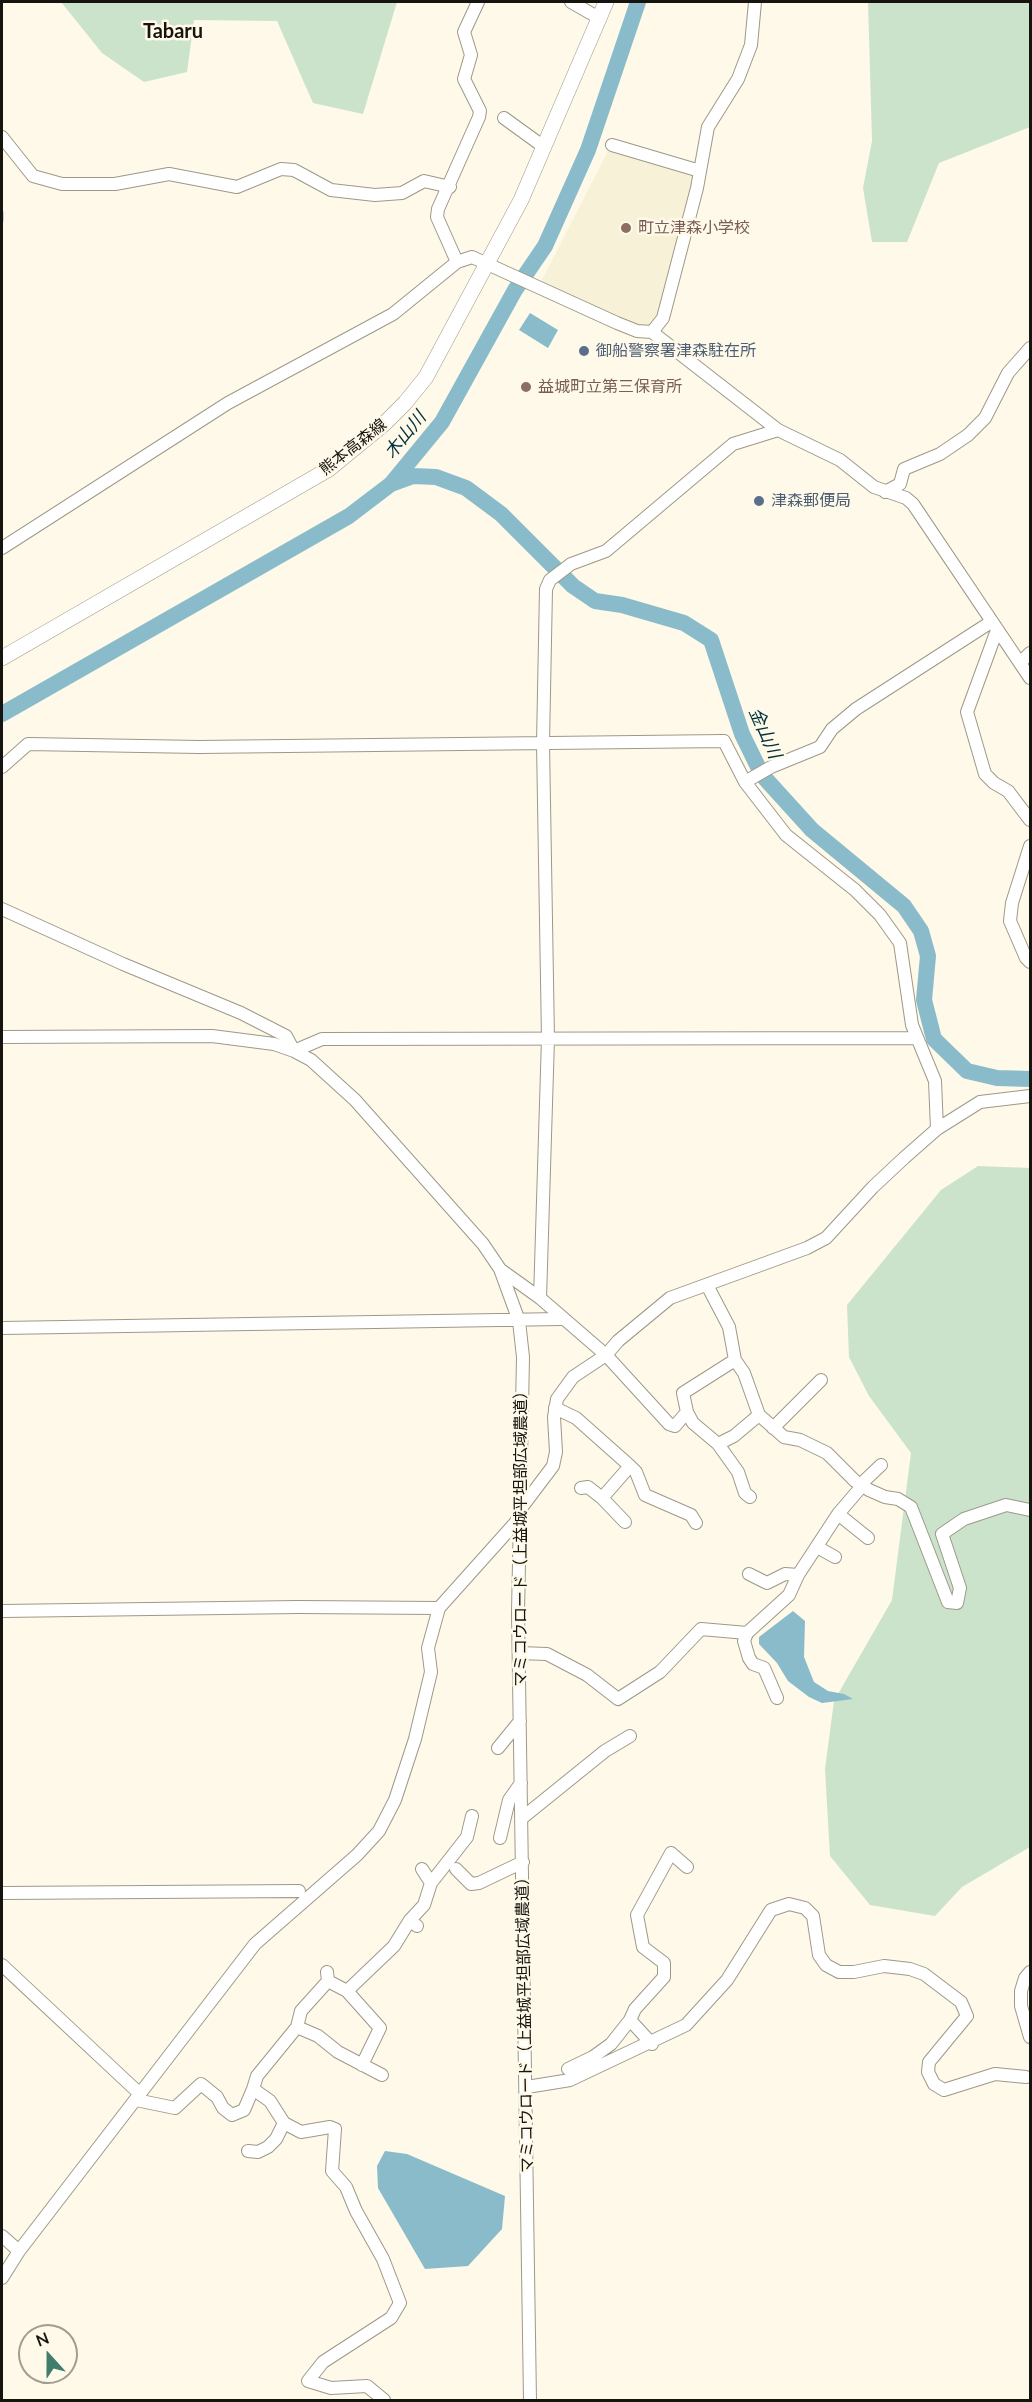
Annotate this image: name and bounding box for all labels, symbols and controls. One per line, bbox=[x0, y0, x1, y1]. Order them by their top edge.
district label: Tabaru bbox=[143, 20, 203, 44]
place label: 町立津森小学校 bbox=[638, 218, 750, 238]
marker: 町立津森小学校 bbox=[619, 221, 633, 235]
place label: 御船警察署津森駐在所 bbox=[596, 341, 756, 361]
marker: 御船警察署津森駐在所 bbox=[577, 344, 591, 358]
place label: 益城町立第三保育所 bbox=[538, 377, 682, 397]
marker: 益城町立第三保育所 bbox=[519, 380, 533, 394]
water label: 木山川 bbox=[380, 407, 430, 463]
street label: 熊本高森線 bbox=[316, 415, 390, 479]
place label: 津森郵便局 bbox=[771, 491, 851, 511]
marker: 津森郵便局 bbox=[752, 494, 766, 508]
water label: 金山川 bbox=[744, 704, 786, 762]
street label: マミコウロード（上益城平坦部広域農道） bbox=[511, 1383, 531, 1687]
street label: マミコウロード（上益城平坦部広域農道） bbox=[513, 1869, 537, 2173]
north arrow bbox=[18, 2324, 78, 2384]
text: N bbox=[33, 2328, 51, 2350]

